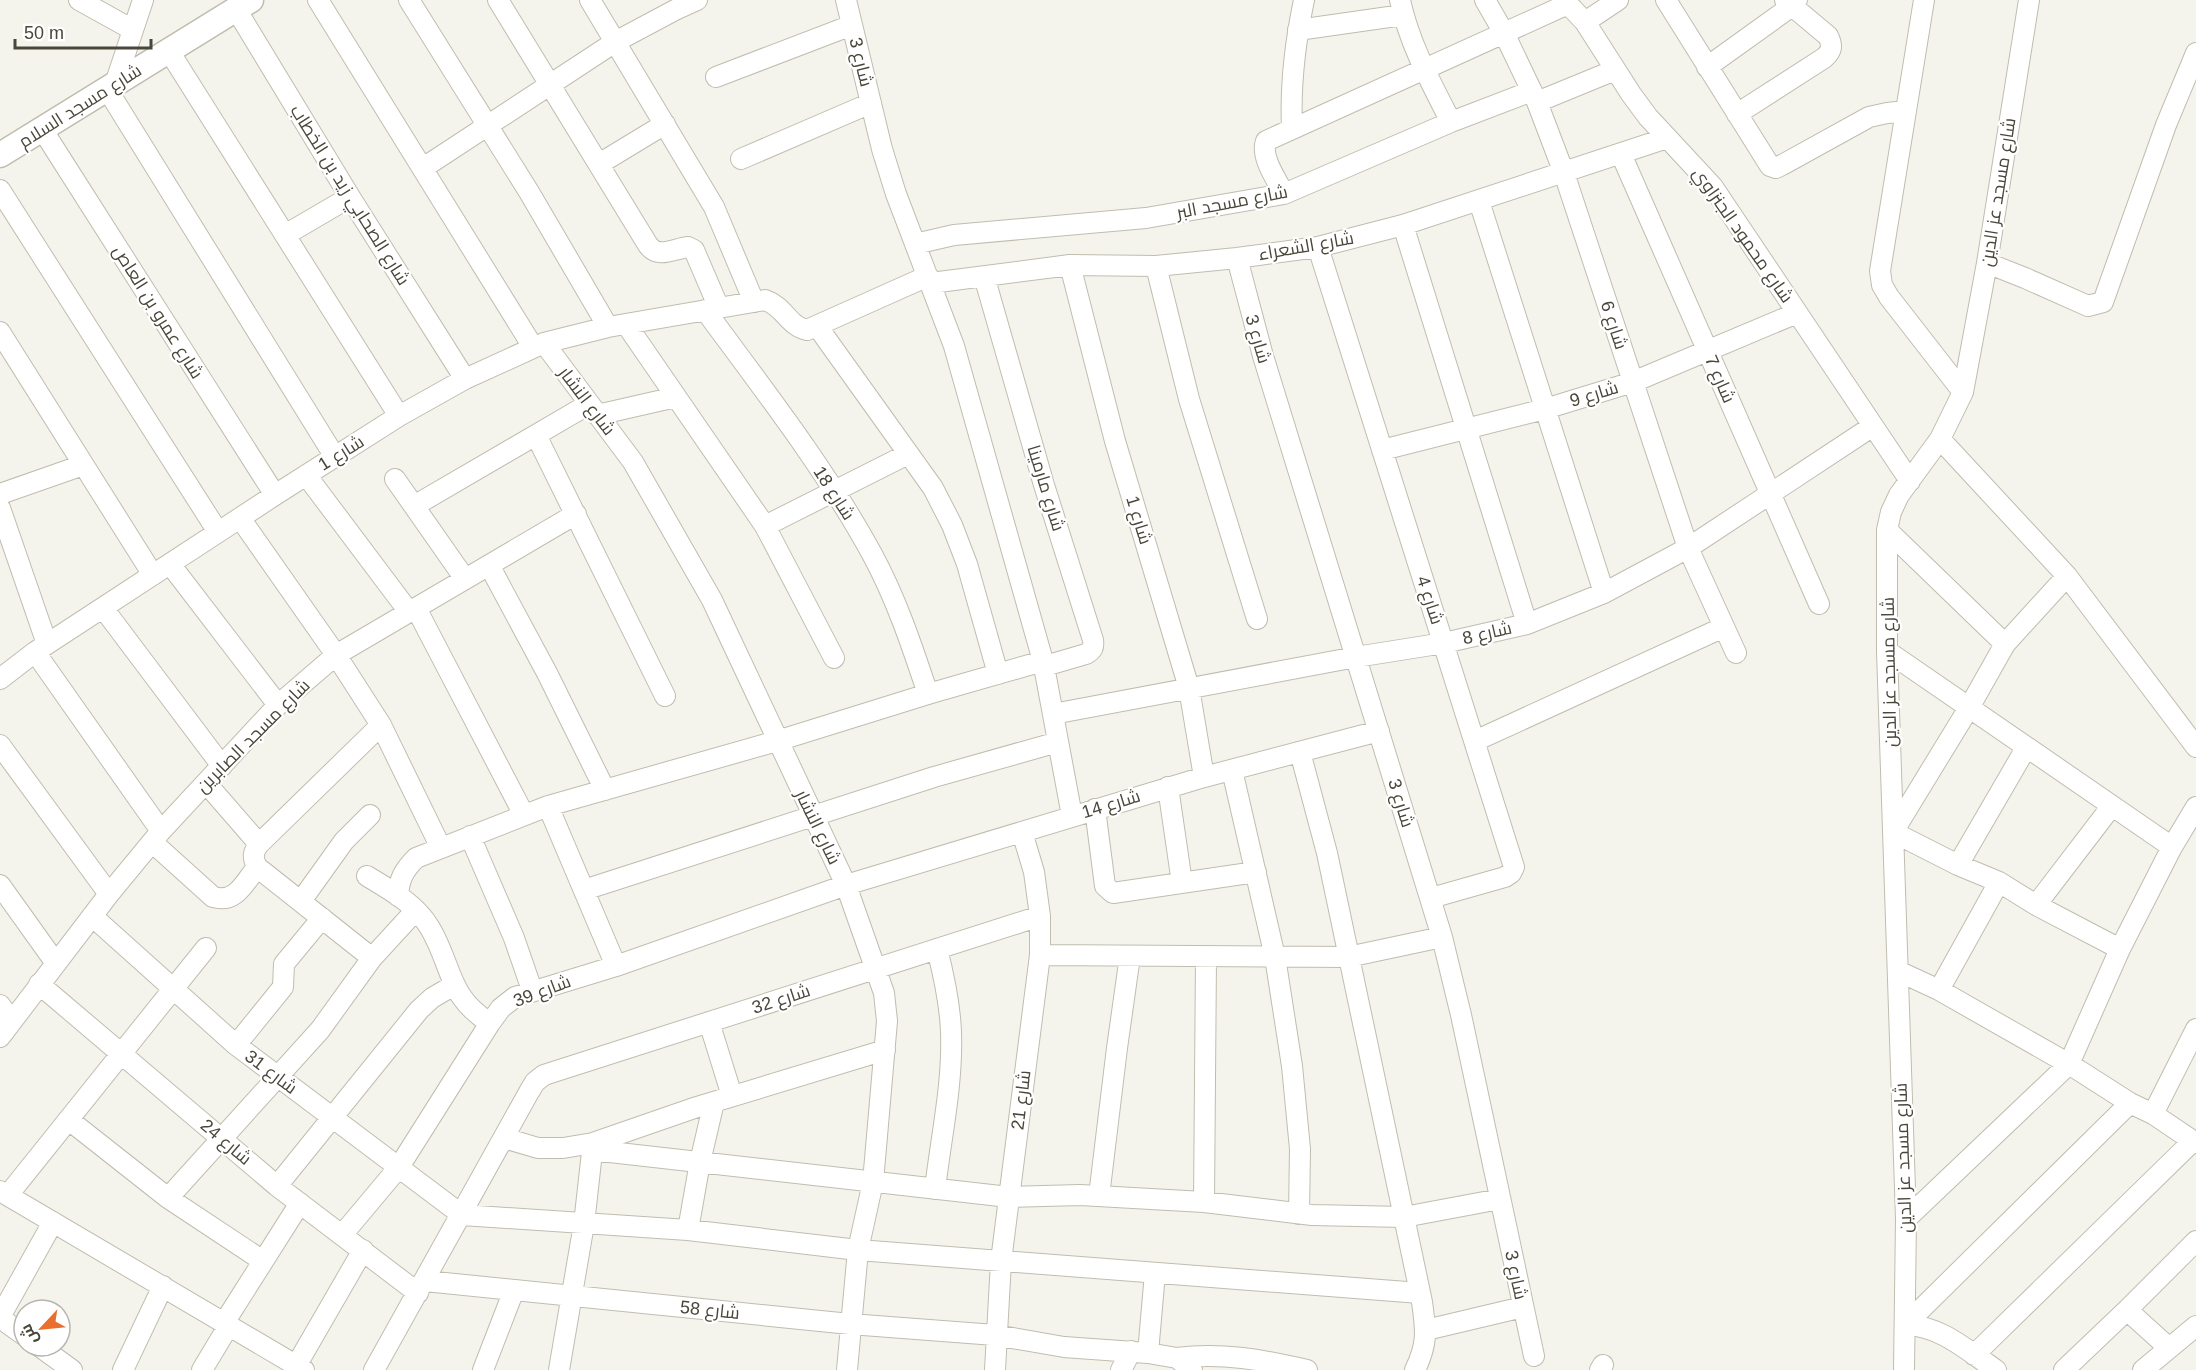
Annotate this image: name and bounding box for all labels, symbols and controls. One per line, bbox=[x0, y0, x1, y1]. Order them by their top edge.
scale bar bbox=[15, 12, 152, 50]
text: 50 m bbox=[24, 23, 64, 43]
street label: شارع 3 bbox=[843, 35, 877, 89]
street label: شارع مسجد السلام bbox=[15, 60, 146, 154]
street label: شارع الصحابي زيد بن الخطاب bbox=[283, 101, 414, 291]
street label: شارع مسجد عز الدين bbox=[1976, 116, 2022, 268]
street label: شارع محمود الجنزاوي bbox=[1685, 163, 1797, 309]
street label: شارع مسجد البر bbox=[1174, 181, 1290, 225]
street label: شارع الشعراء bbox=[1257, 228, 1356, 266]
street label: شارع عمرو بن العاص bbox=[107, 242, 207, 383]
street label: شارع 6 bbox=[1595, 298, 1631, 352]
street label: شارع 3 bbox=[1240, 312, 1274, 366]
street label: شارع 7 bbox=[1699, 352, 1739, 407]
street label: شارع النشار bbox=[553, 362, 619, 440]
street label: شارع 9 bbox=[1567, 377, 1621, 413]
street label: شارع 1 bbox=[315, 431, 369, 476]
street label: شارع مارمينا bbox=[1022, 443, 1069, 534]
street label: شارع 18 bbox=[808, 462, 859, 525]
street label: شارع 1 bbox=[1120, 493, 1156, 547]
street label: شارع 4 bbox=[1411, 573, 1447, 627]
street label: شارع مسجد عز الدين bbox=[1878, 597, 1902, 747]
street label: شارع 8 bbox=[1460, 618, 1514, 650]
street label: شارع مسجد الصابرين bbox=[192, 675, 315, 798]
street label: شارع 3 bbox=[1382, 776, 1418, 830]
street label: شارع النشار bbox=[789, 786, 845, 868]
street label: شارع 14 bbox=[1079, 786, 1143, 824]
street label: شارع 39 bbox=[510, 971, 574, 1013]
street label: شارع 32 bbox=[749, 980, 813, 1020]
street label: شارع 31 bbox=[240, 1046, 301, 1100]
street label: شارع 21 bbox=[1007, 1069, 1037, 1131]
street label: شارع مسجد عز الدين bbox=[1890, 1082, 1918, 1233]
street label: شارع 24 bbox=[195, 1115, 255, 1170]
street label: شارع 3 bbox=[1499, 1249, 1531, 1302]
street label: شارع 58 bbox=[679, 1297, 741, 1325]
north arrow bbox=[12, 1298, 72, 1358]
text: ش bbox=[17, 1321, 42, 1347]

